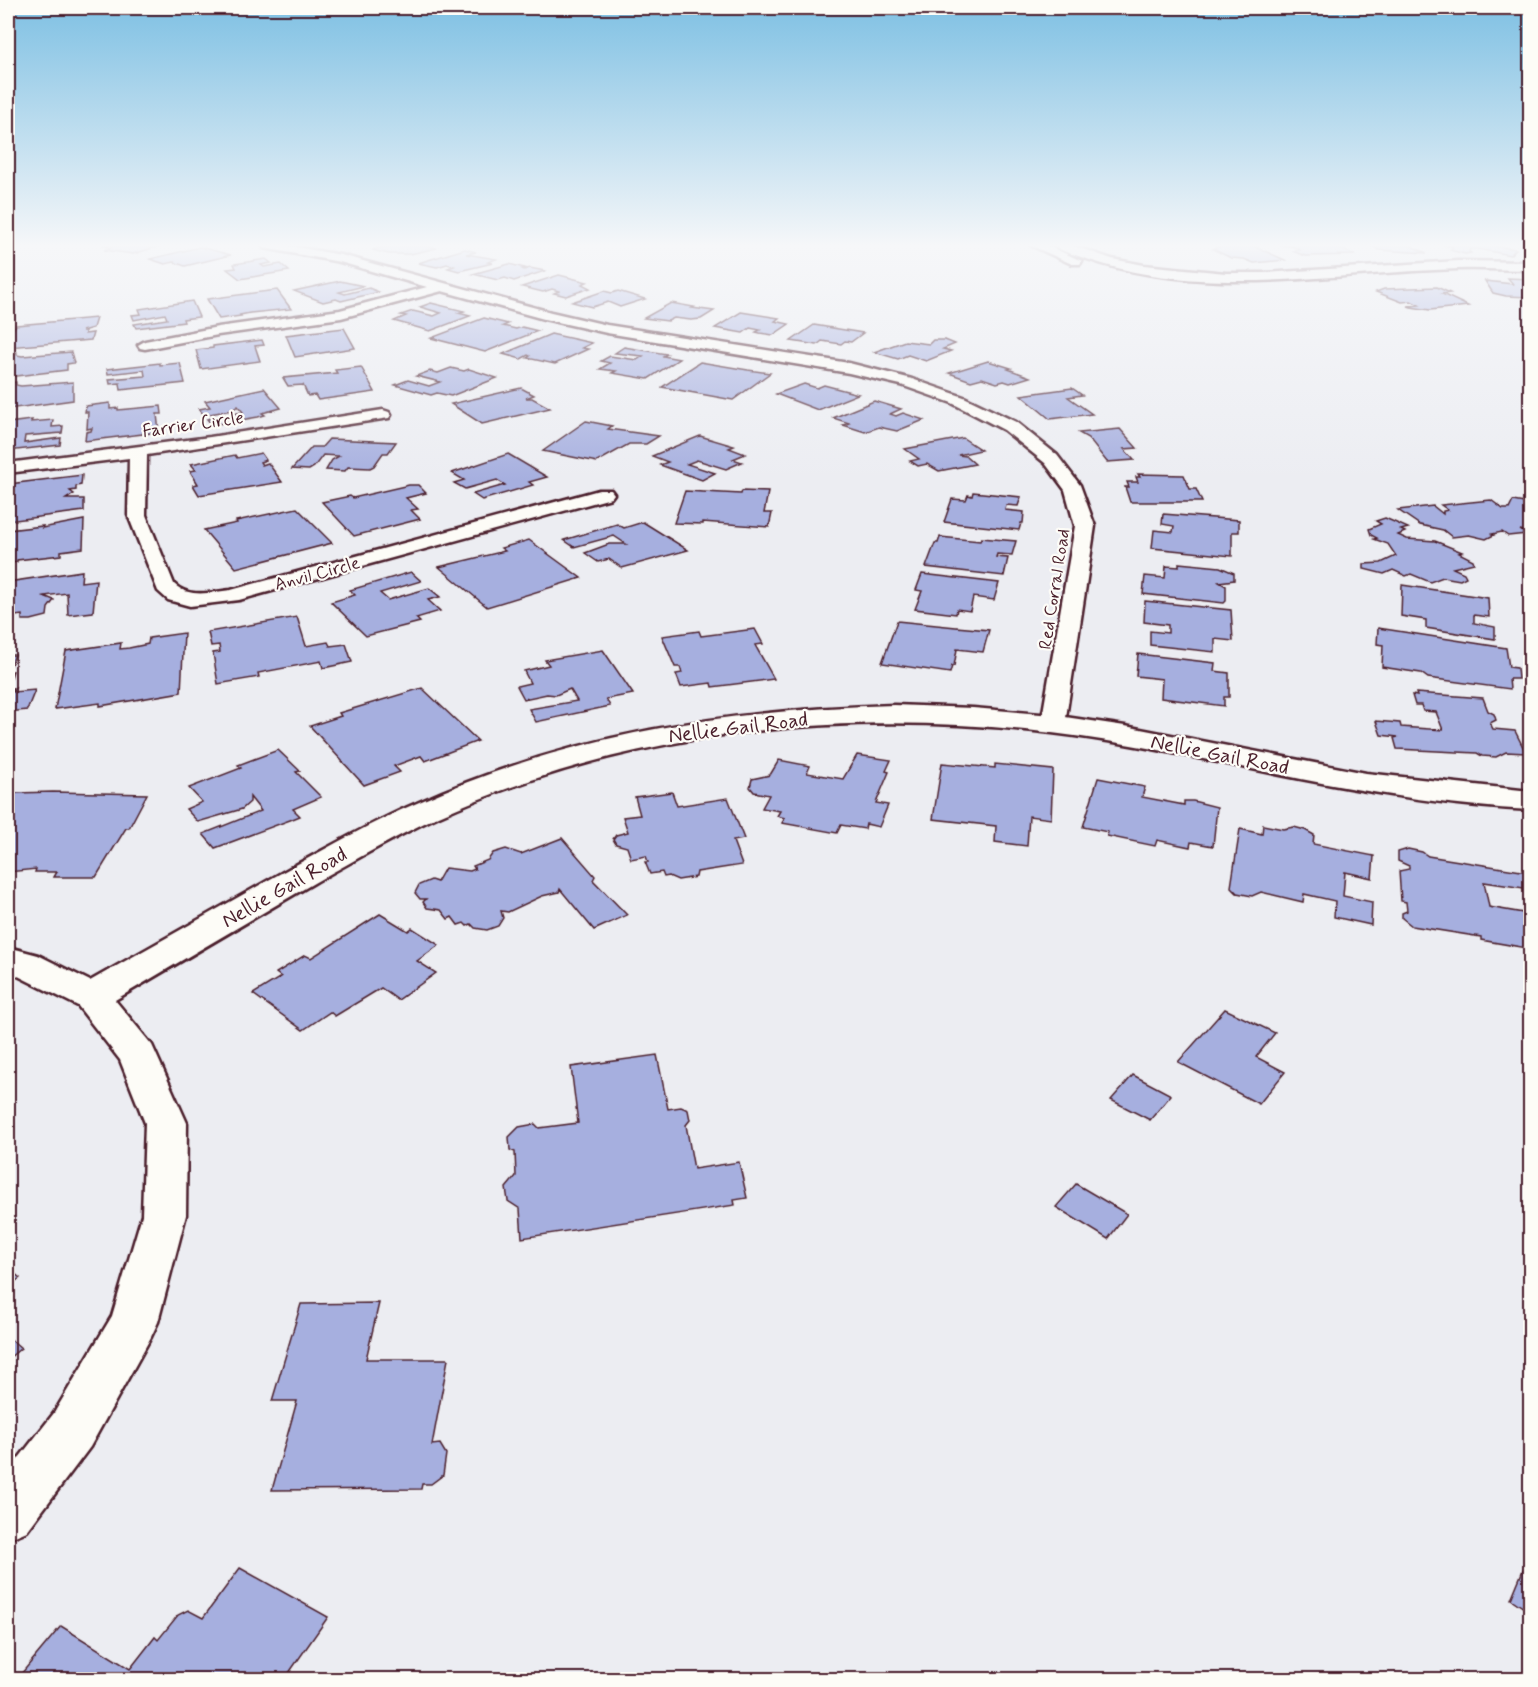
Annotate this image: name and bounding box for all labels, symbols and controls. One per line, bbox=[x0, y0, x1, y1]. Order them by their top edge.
street label: Farrier Circle bbox=[141, 406, 245, 444]
street label: Red Corral Road bbox=[1034, 527, 1076, 651]
street label: Anvil Circle bbox=[272, 551, 363, 597]
street label: Nellie Gail Road bbox=[667, 706, 809, 750]
street label: Nellie Gail Road bbox=[1148, 728, 1291, 782]
street label: Nellie Gail Road bbox=[217, 841, 352, 935]

